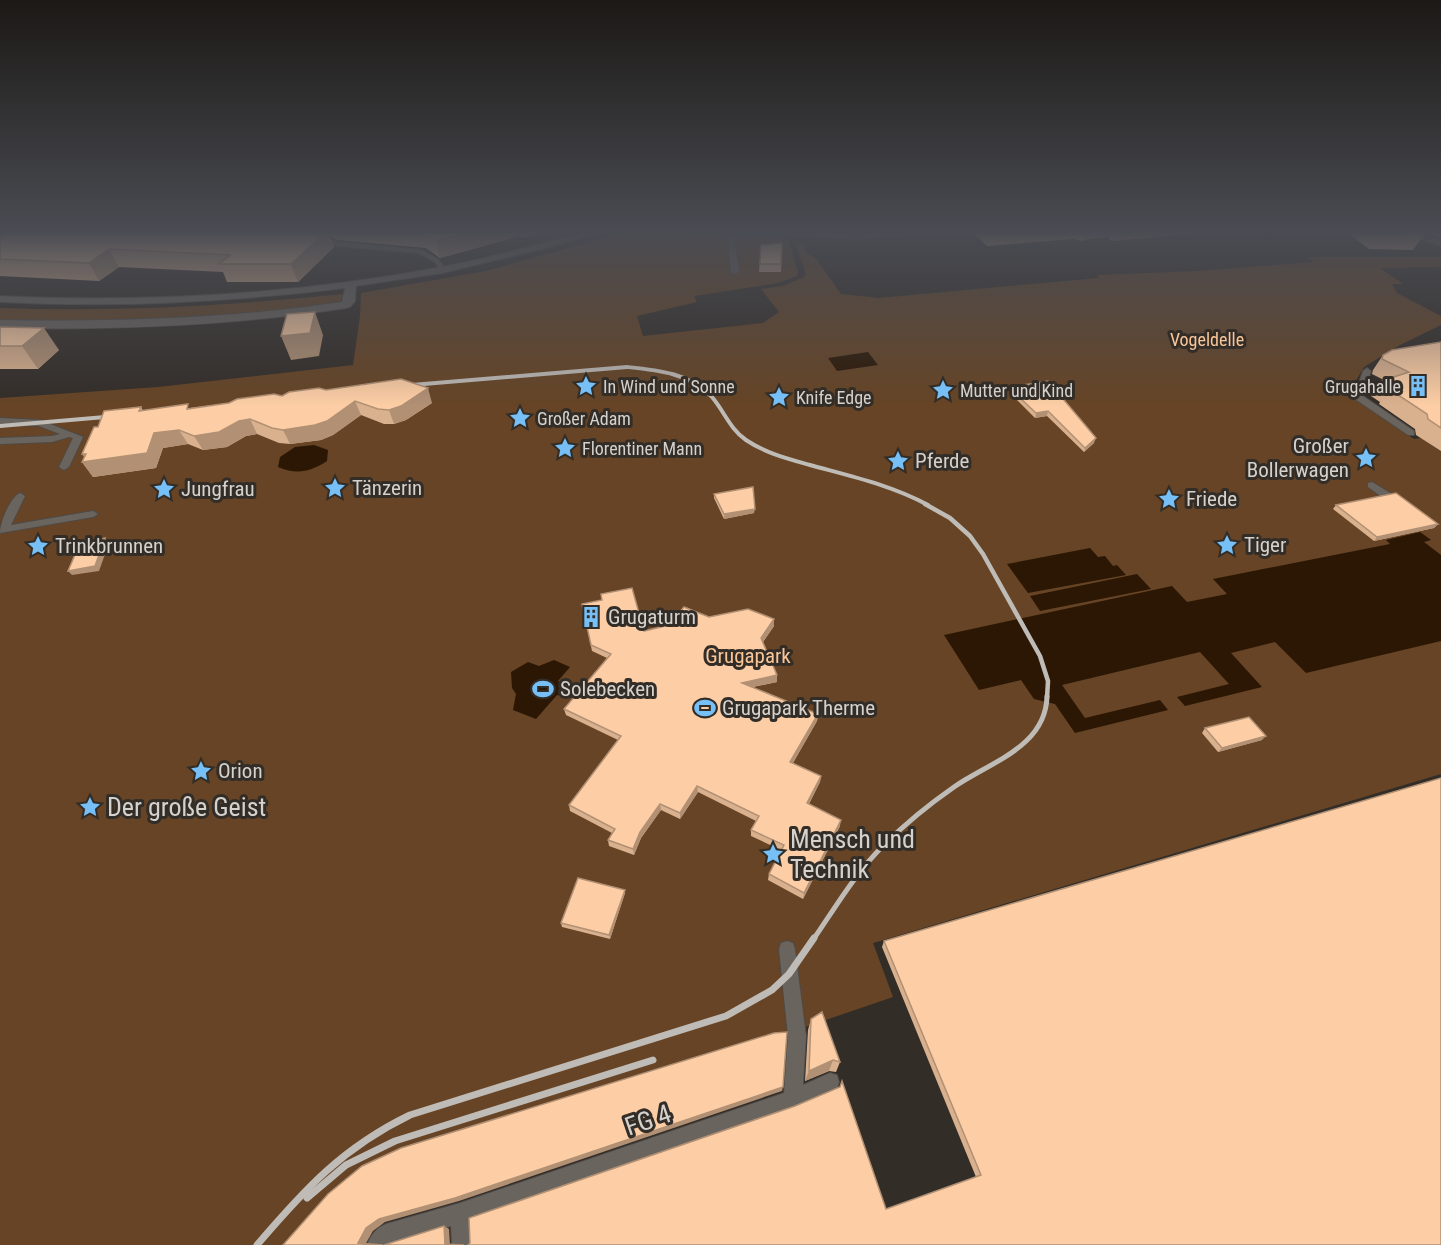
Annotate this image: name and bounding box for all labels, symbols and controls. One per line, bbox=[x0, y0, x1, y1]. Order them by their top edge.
park label: Vogeldelle bbox=[1170, 329, 1244, 350]
place icon: In Wind und Sonne bbox=[574, 374, 598, 398]
building icon: Grugahalle bbox=[1406, 374, 1430, 398]
place label: In Wind und Sonne bbox=[603, 376, 735, 397]
place label: Grugahalle bbox=[1325, 376, 1401, 397]
place icon: Mutter und Kind bbox=[931, 378, 955, 402]
place label: Mutter und Kind bbox=[960, 380, 1073, 401]
place icon: Knife Edge bbox=[767, 385, 791, 409]
place label: Knife Edge bbox=[796, 387, 872, 408]
place icon: Großer Adam bbox=[508, 406, 532, 430]
place label: Großer Adam bbox=[537, 408, 631, 429]
place label: Großer Bollerwagen bbox=[1247, 434, 1349, 482]
place icon: Florentiner Mann bbox=[553, 436, 577, 460]
place label: Florentiner Mann bbox=[582, 438, 702, 459]
place icon: Großer Bollerwagen bbox=[1354, 446, 1378, 470]
place icon: Pferde bbox=[886, 449, 910, 473]
place label: Pferde bbox=[915, 449, 970, 473]
place icon: Tänzerin bbox=[323, 476, 347, 500]
place label: Tänzerin bbox=[352, 476, 422, 500]
place icon: Jungfrau bbox=[152, 477, 176, 501]
place label: Jungfrau bbox=[181, 477, 255, 501]
place icon: Friede bbox=[1157, 487, 1181, 511]
place label: Friede bbox=[1186, 487, 1237, 511]
place icon: Tiger bbox=[1215, 533, 1239, 557]
place label: Tiger bbox=[1244, 533, 1286, 557]
place icon: Trinkbrunnen bbox=[26, 534, 50, 558]
place label: Trinkbrunnen bbox=[55, 534, 163, 558]
building icon: Grugaturm bbox=[579, 605, 603, 629]
place label: Grugaturm bbox=[608, 605, 696, 629]
park label: Grugapark bbox=[705, 644, 791, 668]
sports icon: Solebecken bbox=[531, 677, 555, 701]
place label: Solebecken bbox=[560, 677, 655, 701]
sports icon: Grugapark Therme bbox=[693, 696, 717, 720]
place label: Grugapark Therme bbox=[722, 696, 875, 720]
place icon: Orion bbox=[189, 759, 213, 783]
place label: Orion bbox=[218, 759, 263, 783]
place label: Der große Geist bbox=[107, 792, 266, 822]
place icon: Der große Geist bbox=[78, 795, 102, 819]
place label: Mensch und Technik bbox=[790, 824, 915, 884]
place icon: Mensch und Technik bbox=[761, 842, 785, 866]
street label: FG 4 bbox=[621, 1098, 675, 1142]

